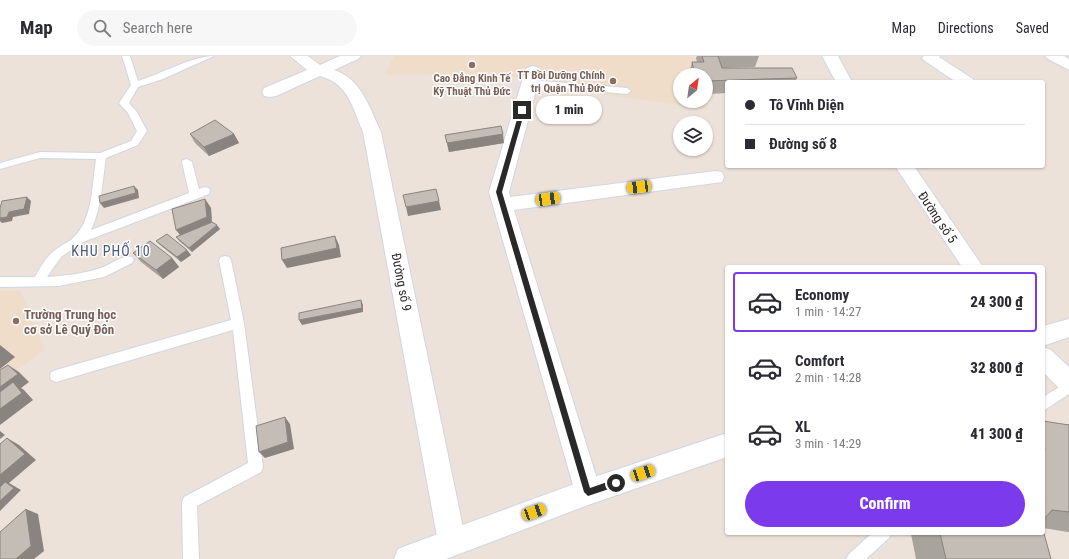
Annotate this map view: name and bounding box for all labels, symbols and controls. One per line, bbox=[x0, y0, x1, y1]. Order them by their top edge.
search box bbox=[77, 10, 357, 46]
text: Map bbox=[20, 16, 53, 39]
icon: search bbox=[91, 17, 113, 39]
text: Search here bbox=[123, 19, 193, 37]
text: Map bbox=[892, 20, 916, 36]
text: Directions bbox=[938, 20, 994, 36]
text: Saved bbox=[1016, 20, 1049, 36]
marker: Cao Đẳng Kinh Tế Kỹ Thuật Thủ Đức bbox=[467, 60, 477, 70]
north arrow bbox=[673, 68, 713, 108]
map controls bbox=[673, 68, 713, 156]
place label: TT Bồi Dưỡng Chính trị Quận Thủ Đức bbox=[517, 69, 605, 95]
place label: Cao Đẳng Kinh Tế Kỹ Thuật Thủ Đức bbox=[433, 72, 511, 98]
marker: TT Bồi Dưỡng Chính trị Quận Thủ Đức bbox=[608, 76, 618, 86]
callout: 1 min bbox=[536, 96, 602, 124]
text: Tô Vĩnh Diện bbox=[769, 96, 844, 114]
route end bbox=[513, 101, 531, 119]
text: 1 min bbox=[555, 102, 583, 117]
button: layers bbox=[673, 116, 713, 156]
text: Đường số 8 bbox=[769, 135, 837, 153]
car bbox=[626, 180, 652, 194]
street label: Đường số 5 bbox=[915, 189, 960, 246]
car bbox=[535, 191, 561, 207]
district label: KHU PHỐ 10 bbox=[71, 241, 151, 259]
street label: Đường số 9 bbox=[389, 252, 414, 312]
icon: car bbox=[747, 284, 783, 320]
text: Economy bbox=[795, 286, 849, 304]
text: 24 300 ₫ bbox=[970, 293, 1023, 311]
text: 1 min · 14:27 bbox=[795, 304, 861, 319]
place label: Trường Trung học cơ sở Lê Quý Đôn bbox=[24, 307, 116, 337]
marker: Trường Trung học cơ sở Lê Quý Đôn bbox=[11, 316, 21, 326]
icon: car bbox=[747, 350, 783, 386]
text: Comfort bbox=[795, 352, 844, 370]
text: 32 800 ₫ bbox=[970, 359, 1023, 377]
text: 2 min · 14:28 bbox=[795, 370, 861, 385]
icon: car bbox=[747, 416, 783, 452]
text: XL bbox=[795, 418, 811, 436]
text: 41 300 ₫ bbox=[970, 425, 1023, 443]
text: 3 min · 14:29 bbox=[795, 436, 861, 451]
car bbox=[630, 463, 656, 483]
route start bbox=[607, 474, 625, 492]
button: Confirm bbox=[745, 481, 1025, 527]
car bbox=[521, 502, 547, 522]

